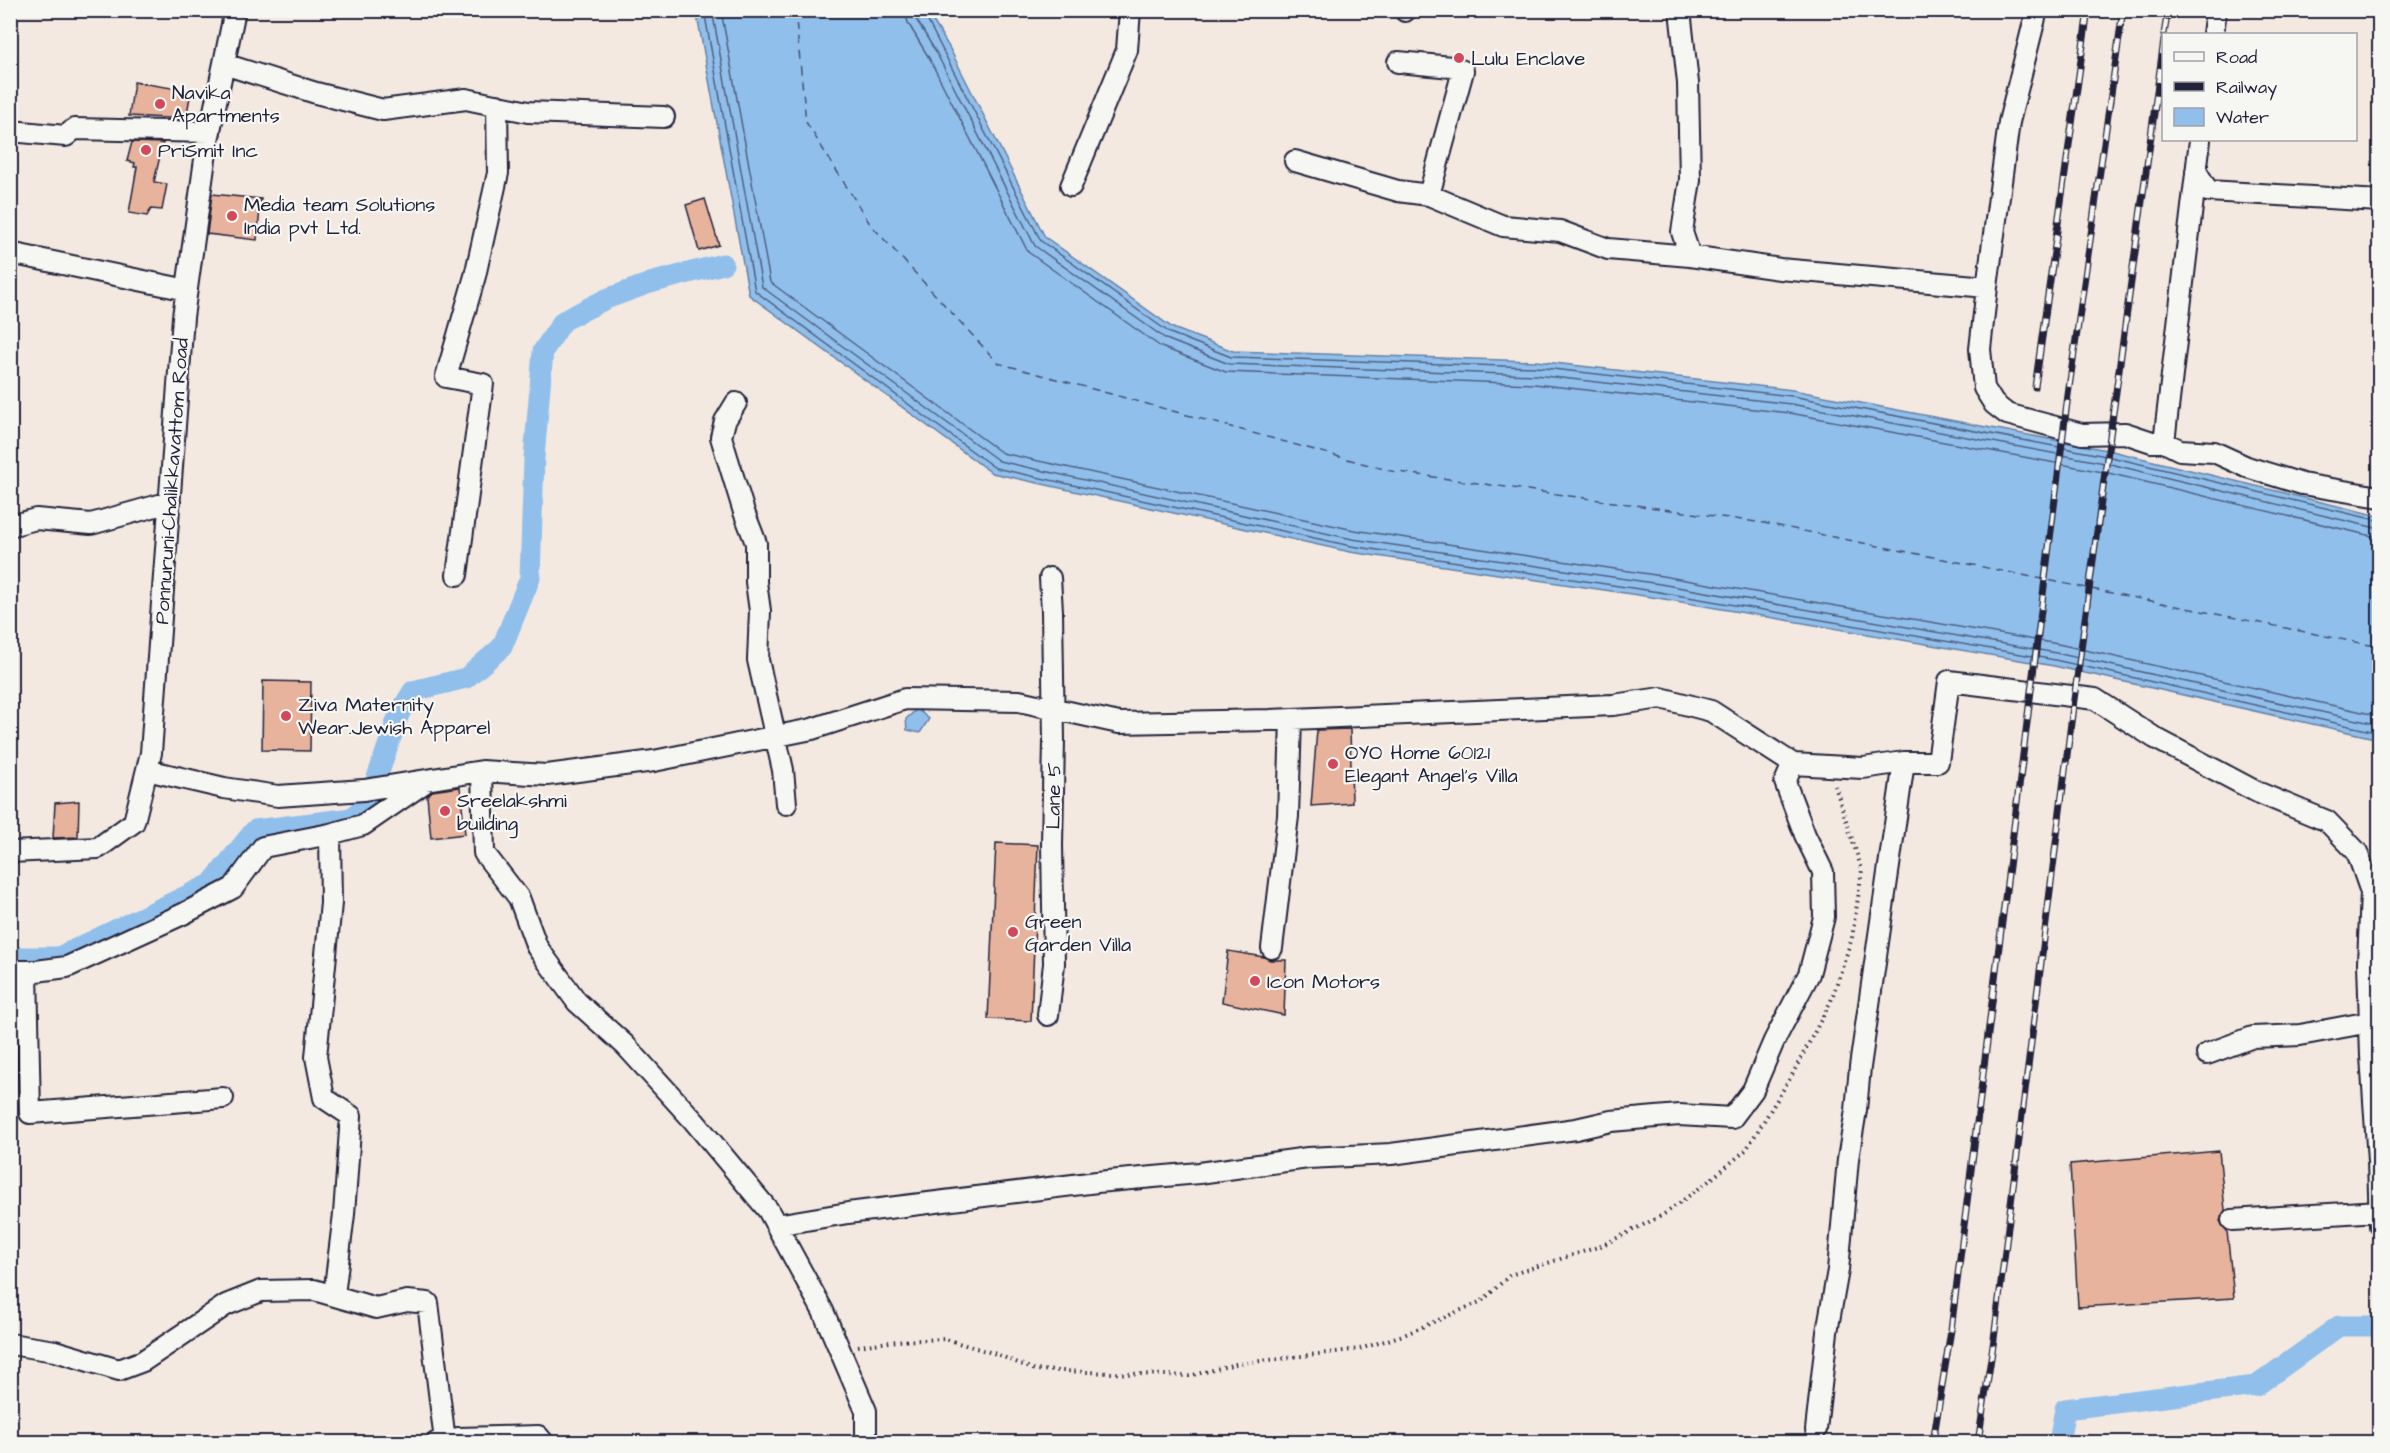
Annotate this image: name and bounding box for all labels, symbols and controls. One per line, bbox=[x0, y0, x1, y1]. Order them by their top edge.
legend bbox=[2162, 33, 2357, 141]
place label: Lulu Enclave bbox=[1471, 45, 1585, 73]
text: Road bbox=[2216, 45, 2257, 70]
marker: Lulu Enclave bbox=[1452, 51, 1466, 65]
text: Railway bbox=[2216, 75, 2277, 101]
place label: Navika Apartments bbox=[172, 79, 280, 130]
marker: Navika Apartments bbox=[153, 97, 167, 111]
text: Water bbox=[2216, 105, 2269, 130]
place label: PriSmit Inc bbox=[158, 137, 258, 165]
marker: PriSmit Inc bbox=[139, 143, 153, 157]
place label: Media team Solutions India pvt Ltd. bbox=[244, 191, 435, 242]
marker: Media team Solutions India pvt Ltd. bbox=[225, 209, 239, 223]
street label: Ponnuruni-Chalikkavattom Road bbox=[148, 337, 196, 625]
place label: Ziva Maternity Wear.Jewish Apparel bbox=[298, 691, 490, 742]
marker: Ziva Maternity Wear.Jewish Apparel bbox=[279, 709, 293, 723]
place label: OYO Home 60121 Elegant Angel's Villa bbox=[1345, 739, 1518, 791]
marker: OYO Home 60121 Elegant Angel's Villa bbox=[1326, 757, 1340, 771]
street label: Lane 5 bbox=[1039, 762, 1069, 830]
place label: Sreelakshmi building bbox=[457, 787, 567, 839]
marker: Sreelakshmi building bbox=[438, 804, 452, 818]
place label: Green Garden Villa bbox=[1025, 908, 1131, 959]
marker: Green Garden Villa bbox=[1006, 925, 1020, 939]
place label: Icon Motors bbox=[1267, 968, 1380, 996]
marker: Icon Motors bbox=[1248, 974, 1262, 988]

